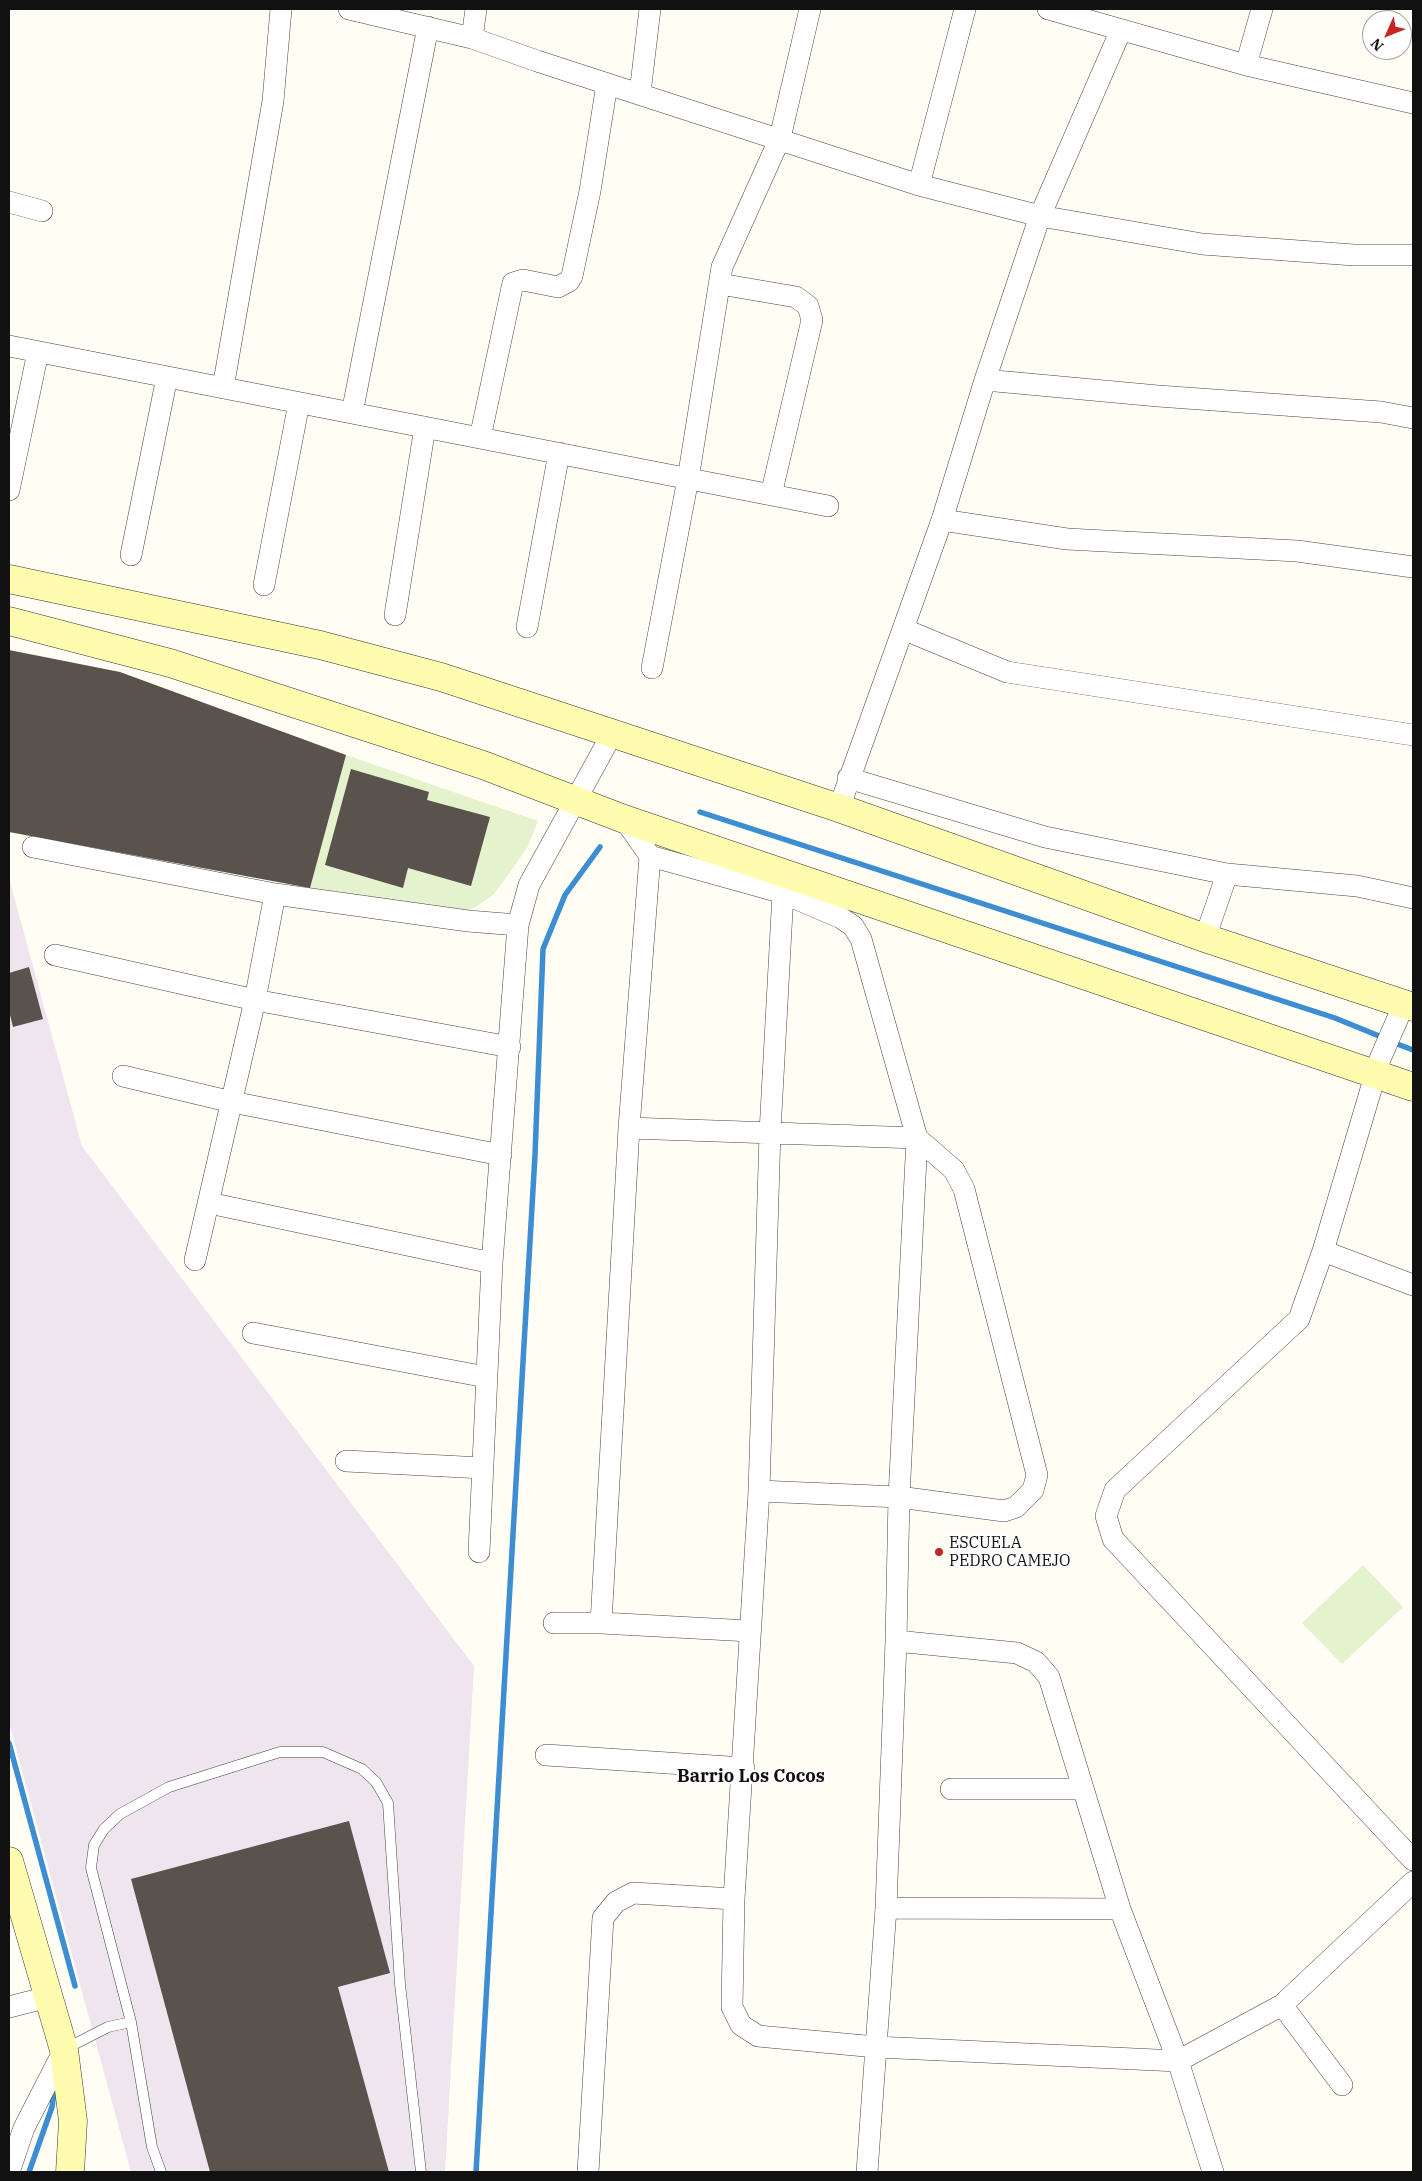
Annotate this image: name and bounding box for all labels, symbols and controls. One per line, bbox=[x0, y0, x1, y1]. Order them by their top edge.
north arrow bbox=[1362, 10, 1412, 60]
text: N bbox=[1367, 34, 1387, 55]
place label: ESCUELA PEDRO CAMEJO bbox=[949, 1533, 1070, 1571]
marker: ESCUELA PEDRO CAMEJO bbox=[933, 1546, 945, 1558]
district label: Barrio Los Cocos bbox=[677, 1766, 825, 1788]

